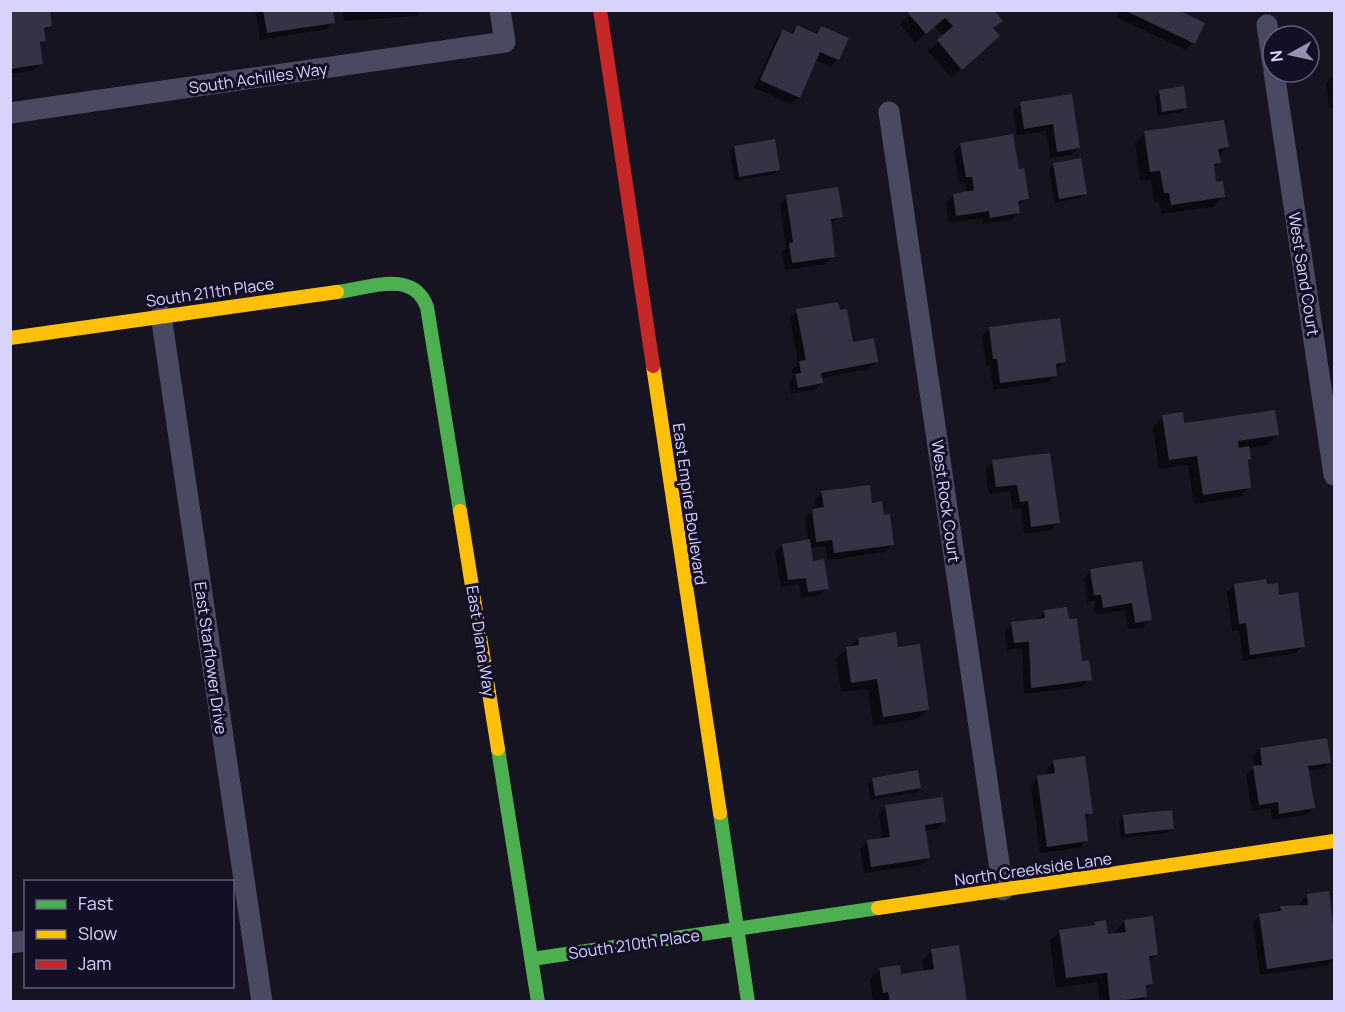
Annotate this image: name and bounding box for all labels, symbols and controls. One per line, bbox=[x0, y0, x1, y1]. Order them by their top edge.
north arrow bbox=[1261, 24, 1321, 84]
text: N bbox=[1264, 49, 1288, 63]
street label: South Achilles Way bbox=[187, 57, 329, 99]
street label: West Sand Court bbox=[1283, 211, 1325, 337]
street label: South 211th Place bbox=[145, 272, 275, 312]
street label: East Empire Boulevard bbox=[668, 422, 712, 586]
street label: West Rock Court bbox=[927, 438, 965, 564]
street label: East Starflower Drive bbox=[189, 580, 233, 736]
street label: East Diana Way bbox=[461, 584, 501, 699]
street label: North Creekside Lane bbox=[953, 847, 1113, 891]
legend bbox=[24, 880, 234, 988]
text: Fast bbox=[78, 891, 113, 915]
text: Slow bbox=[78, 921, 118, 945]
street label: South 210th Place bbox=[567, 924, 701, 964]
text: Jam bbox=[78, 951, 112, 975]

